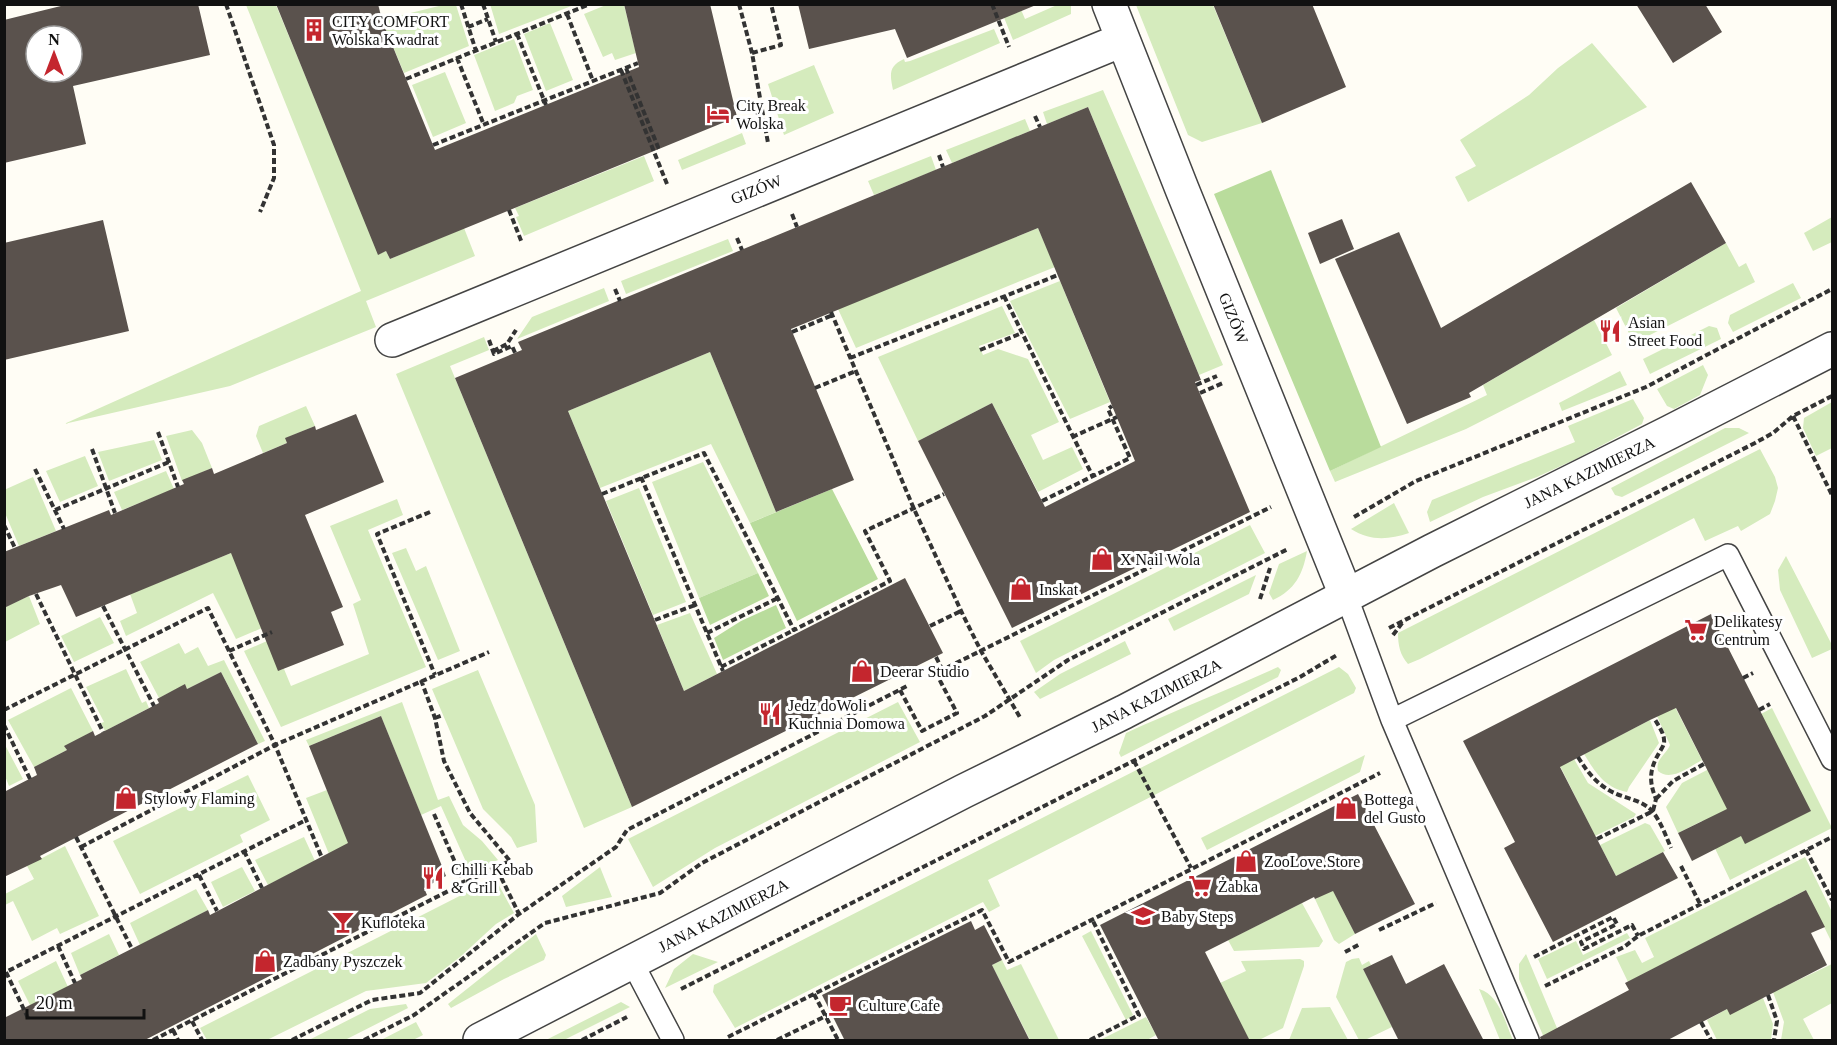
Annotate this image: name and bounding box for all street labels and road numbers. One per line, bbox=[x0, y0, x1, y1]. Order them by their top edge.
street label: GIZÓW bbox=[728, 170, 785, 207]
street label: GIZÓW bbox=[1216, 290, 1253, 347]
street label: JANA KAZIMIERZA bbox=[1521, 433, 1658, 512]
street label: JANA KAZIMIERZA bbox=[1088, 655, 1224, 736]
street label: JANA KAZIMIERZA bbox=[655, 875, 791, 956]

